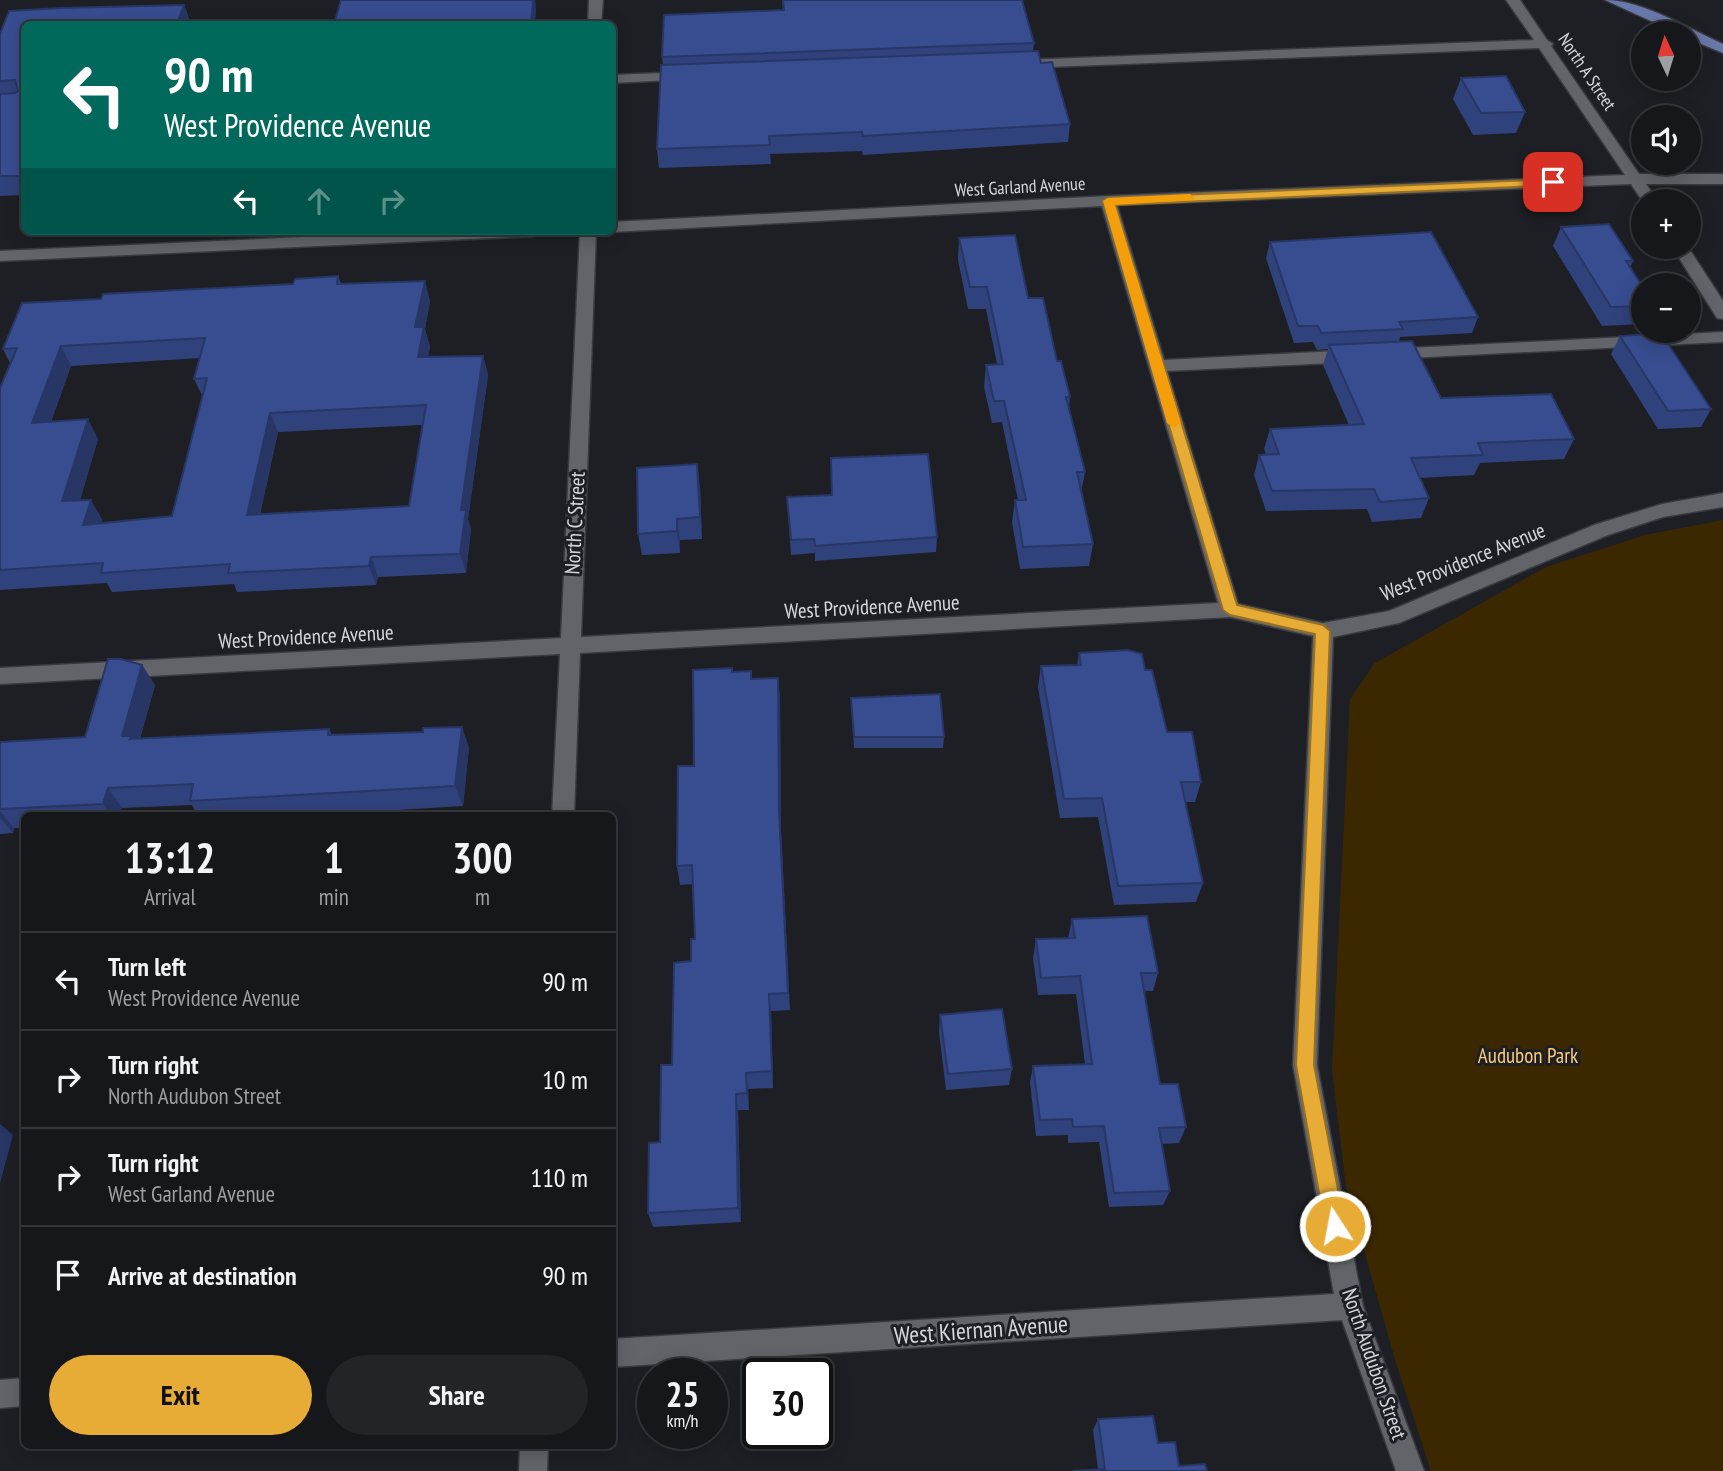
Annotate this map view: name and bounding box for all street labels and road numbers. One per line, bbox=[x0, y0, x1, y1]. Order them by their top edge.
street label: North A Street bbox=[1553, 29, 1622, 115]
street label: West Garland Avenue bbox=[954, 172, 1086, 201]
street label: North C Street bbox=[558, 471, 591, 575]
street label: West Providence Avenue bbox=[1376, 516, 1549, 607]
street label: West Providence Avenue bbox=[784, 588, 960, 625]
street label: West Providence Avenue bbox=[218, 618, 394, 655]
street label: North Audubon Street bbox=[1336, 1285, 1413, 1443]
street label: West Kiernan Avenue bbox=[893, 1308, 1069, 1351]

